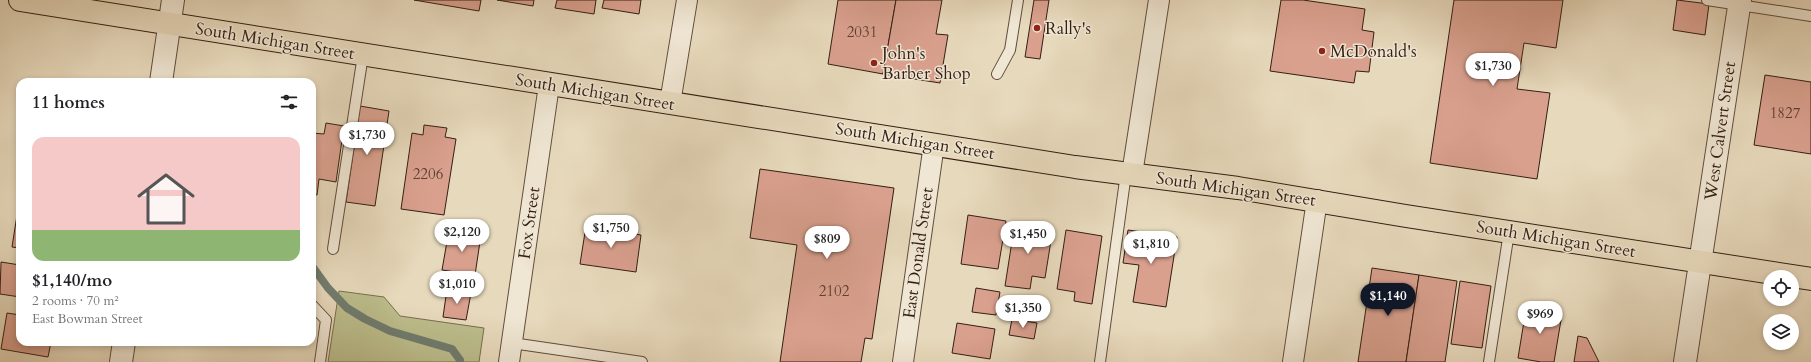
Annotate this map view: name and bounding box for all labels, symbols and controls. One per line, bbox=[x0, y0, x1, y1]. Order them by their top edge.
street label: South Michigan Street bbox=[194, 17, 357, 65]
place label: Rally's bbox=[1045, 17, 1092, 40]
house number: 2031 bbox=[847, 22, 877, 42]
marker: Rally's bbox=[1032, 23, 1042, 33]
place label: McDonald's bbox=[1330, 40, 1417, 63]
place label: John's Barber Shop bbox=[879, 42, 971, 85]
marker: McDonald's bbox=[1317, 46, 1327, 56]
pin: $1,730 bbox=[1460, 53, 1526, 87]
text: $1,730 bbox=[1474, 57, 1512, 75]
marker: John's Barber Shop bbox=[869, 58, 879, 68]
street label: West Calvert Street bbox=[1699, 59, 1741, 203]
street label: South Michigan Street bbox=[514, 68, 677, 116]
text: 11 homes bbox=[32, 91, 105, 114]
icon: filters bbox=[278, 91, 300, 113]
house number: 1827 bbox=[1770, 103, 1801, 123]
street label: South Michigan Street bbox=[834, 117, 997, 165]
pin: $1,730 bbox=[334, 122, 400, 156]
text: $1,730 bbox=[348, 126, 386, 144]
icon: home bbox=[130, 163, 202, 235]
house number: 2206 bbox=[413, 164, 444, 184]
street label: South Michigan Street bbox=[1155, 166, 1318, 212]
street label: Fox Street bbox=[513, 185, 546, 261]
street label: East Donald Street bbox=[897, 185, 939, 320]
pin: $1,750 bbox=[578, 215, 644, 249]
street label: South Michigan Street bbox=[1475, 215, 1638, 263]
pin: $2,120 bbox=[429, 219, 495, 253]
text: $1,750 bbox=[592, 219, 630, 237]
pin: $1,450 bbox=[995, 221, 1061, 255]
text: $2,120 bbox=[443, 223, 481, 241]
text: $1,450 bbox=[1009, 225, 1047, 243]
pin: $809 bbox=[803, 226, 851, 260]
text: $809 bbox=[814, 230, 840, 248]
pin: $1,810 bbox=[1118, 231, 1184, 265]
text: $1,810 bbox=[1132, 235, 1170, 253]
text: $1,140/mo bbox=[32, 269, 112, 292]
map controls bbox=[1763, 270, 1799, 350]
button: locate bbox=[1763, 270, 1799, 306]
pin: $1,010 bbox=[424, 271, 490, 305]
text: $1,010 bbox=[438, 275, 476, 293]
house number: 2102 bbox=[819, 281, 850, 301]
pin: $1,140 bbox=[1355, 283, 1421, 317]
text: $1,140 bbox=[1369, 287, 1407, 305]
text: 2 rooms · 70 m² bbox=[32, 292, 119, 310]
pin: $1,350 bbox=[990, 295, 1056, 329]
text: $1,350 bbox=[1004, 299, 1042, 317]
pin: $969 bbox=[1516, 301, 1564, 335]
text: $969 bbox=[1527, 305, 1553, 323]
text: East Bowman Street bbox=[32, 310, 143, 328]
button: layers bbox=[1763, 314, 1799, 350]

